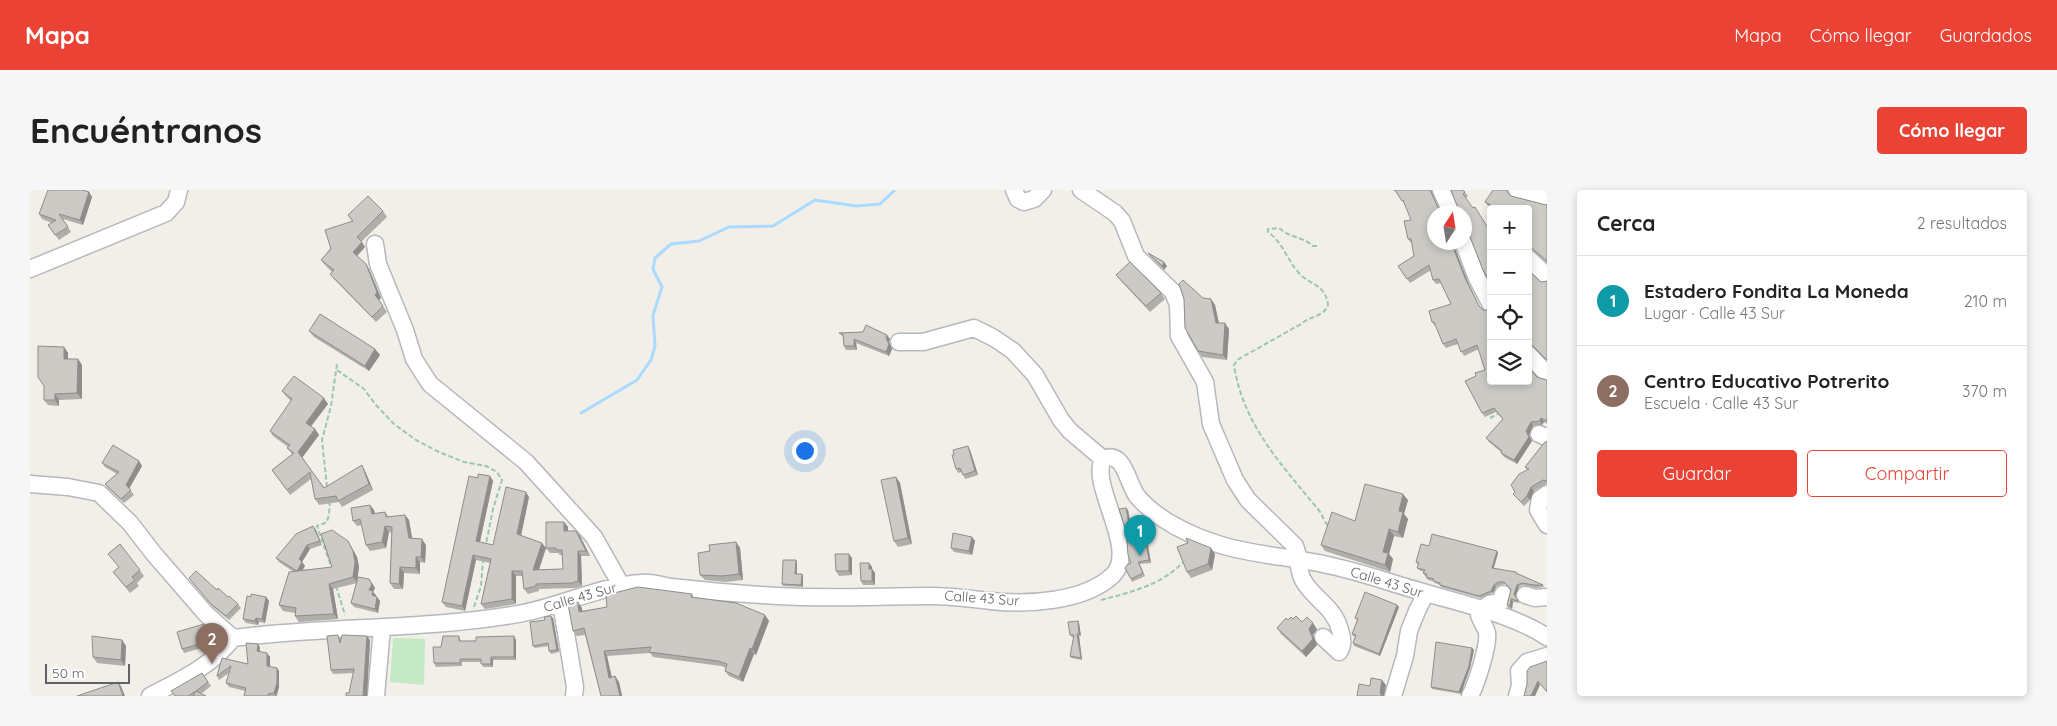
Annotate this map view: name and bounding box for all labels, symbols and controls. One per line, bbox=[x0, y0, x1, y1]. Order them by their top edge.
text: Mapa bbox=[25, 20, 90, 50]
text: Mapa bbox=[1734, 24, 1782, 47]
text: Cómo llegar bbox=[1810, 24, 1912, 47]
text: Guardados bbox=[1940, 24, 2032, 47]
button: Cómo llegar bbox=[1877, 107, 2027, 154]
text: Encuéntranos bbox=[30, 108, 262, 152]
north arrow bbox=[1427, 205, 1472, 250]
map controls bbox=[1487, 205, 1532, 385]
button: + bbox=[1487, 205, 1532, 250]
text: Cerca bbox=[1597, 210, 1655, 236]
text: 2 resultados bbox=[1917, 213, 2007, 233]
button: − bbox=[1487, 250, 1532, 295]
text: Estadero Fondita La Moneda bbox=[1644, 279, 1909, 303]
text: 1 bbox=[1610, 291, 1616, 311]
text: 210 m bbox=[1964, 291, 2007, 311]
button: locate bbox=[1487, 295, 1532, 340]
text: Lugar · Calle 43 Sur bbox=[1644, 303, 1785, 323]
button: layers bbox=[1487, 340, 1532, 385]
text: Centro Educativo Potrerito bbox=[1644, 369, 1889, 393]
text: 2 bbox=[1608, 381, 1618, 401]
text: 370 m bbox=[1962, 381, 2007, 401]
text: Escuela · Calle 43 Sur bbox=[1644, 393, 1798, 413]
your location bbox=[792, 438, 818, 464]
button: Guardar bbox=[1597, 450, 1797, 497]
button: Compartir bbox=[1807, 450, 2007, 497]
pin: 1 bbox=[1124, 515, 1156, 556]
street label: Calle 43 Sur bbox=[1348, 562, 1426, 602]
street label: Calle 43 Sur bbox=[541, 578, 619, 616]
street label: Calle 43 Sur bbox=[944, 586, 1021, 610]
pin: 2 bbox=[196, 623, 228, 664]
scale bar bbox=[45, 661, 130, 684]
text: 50 m bbox=[52, 664, 85, 682]

